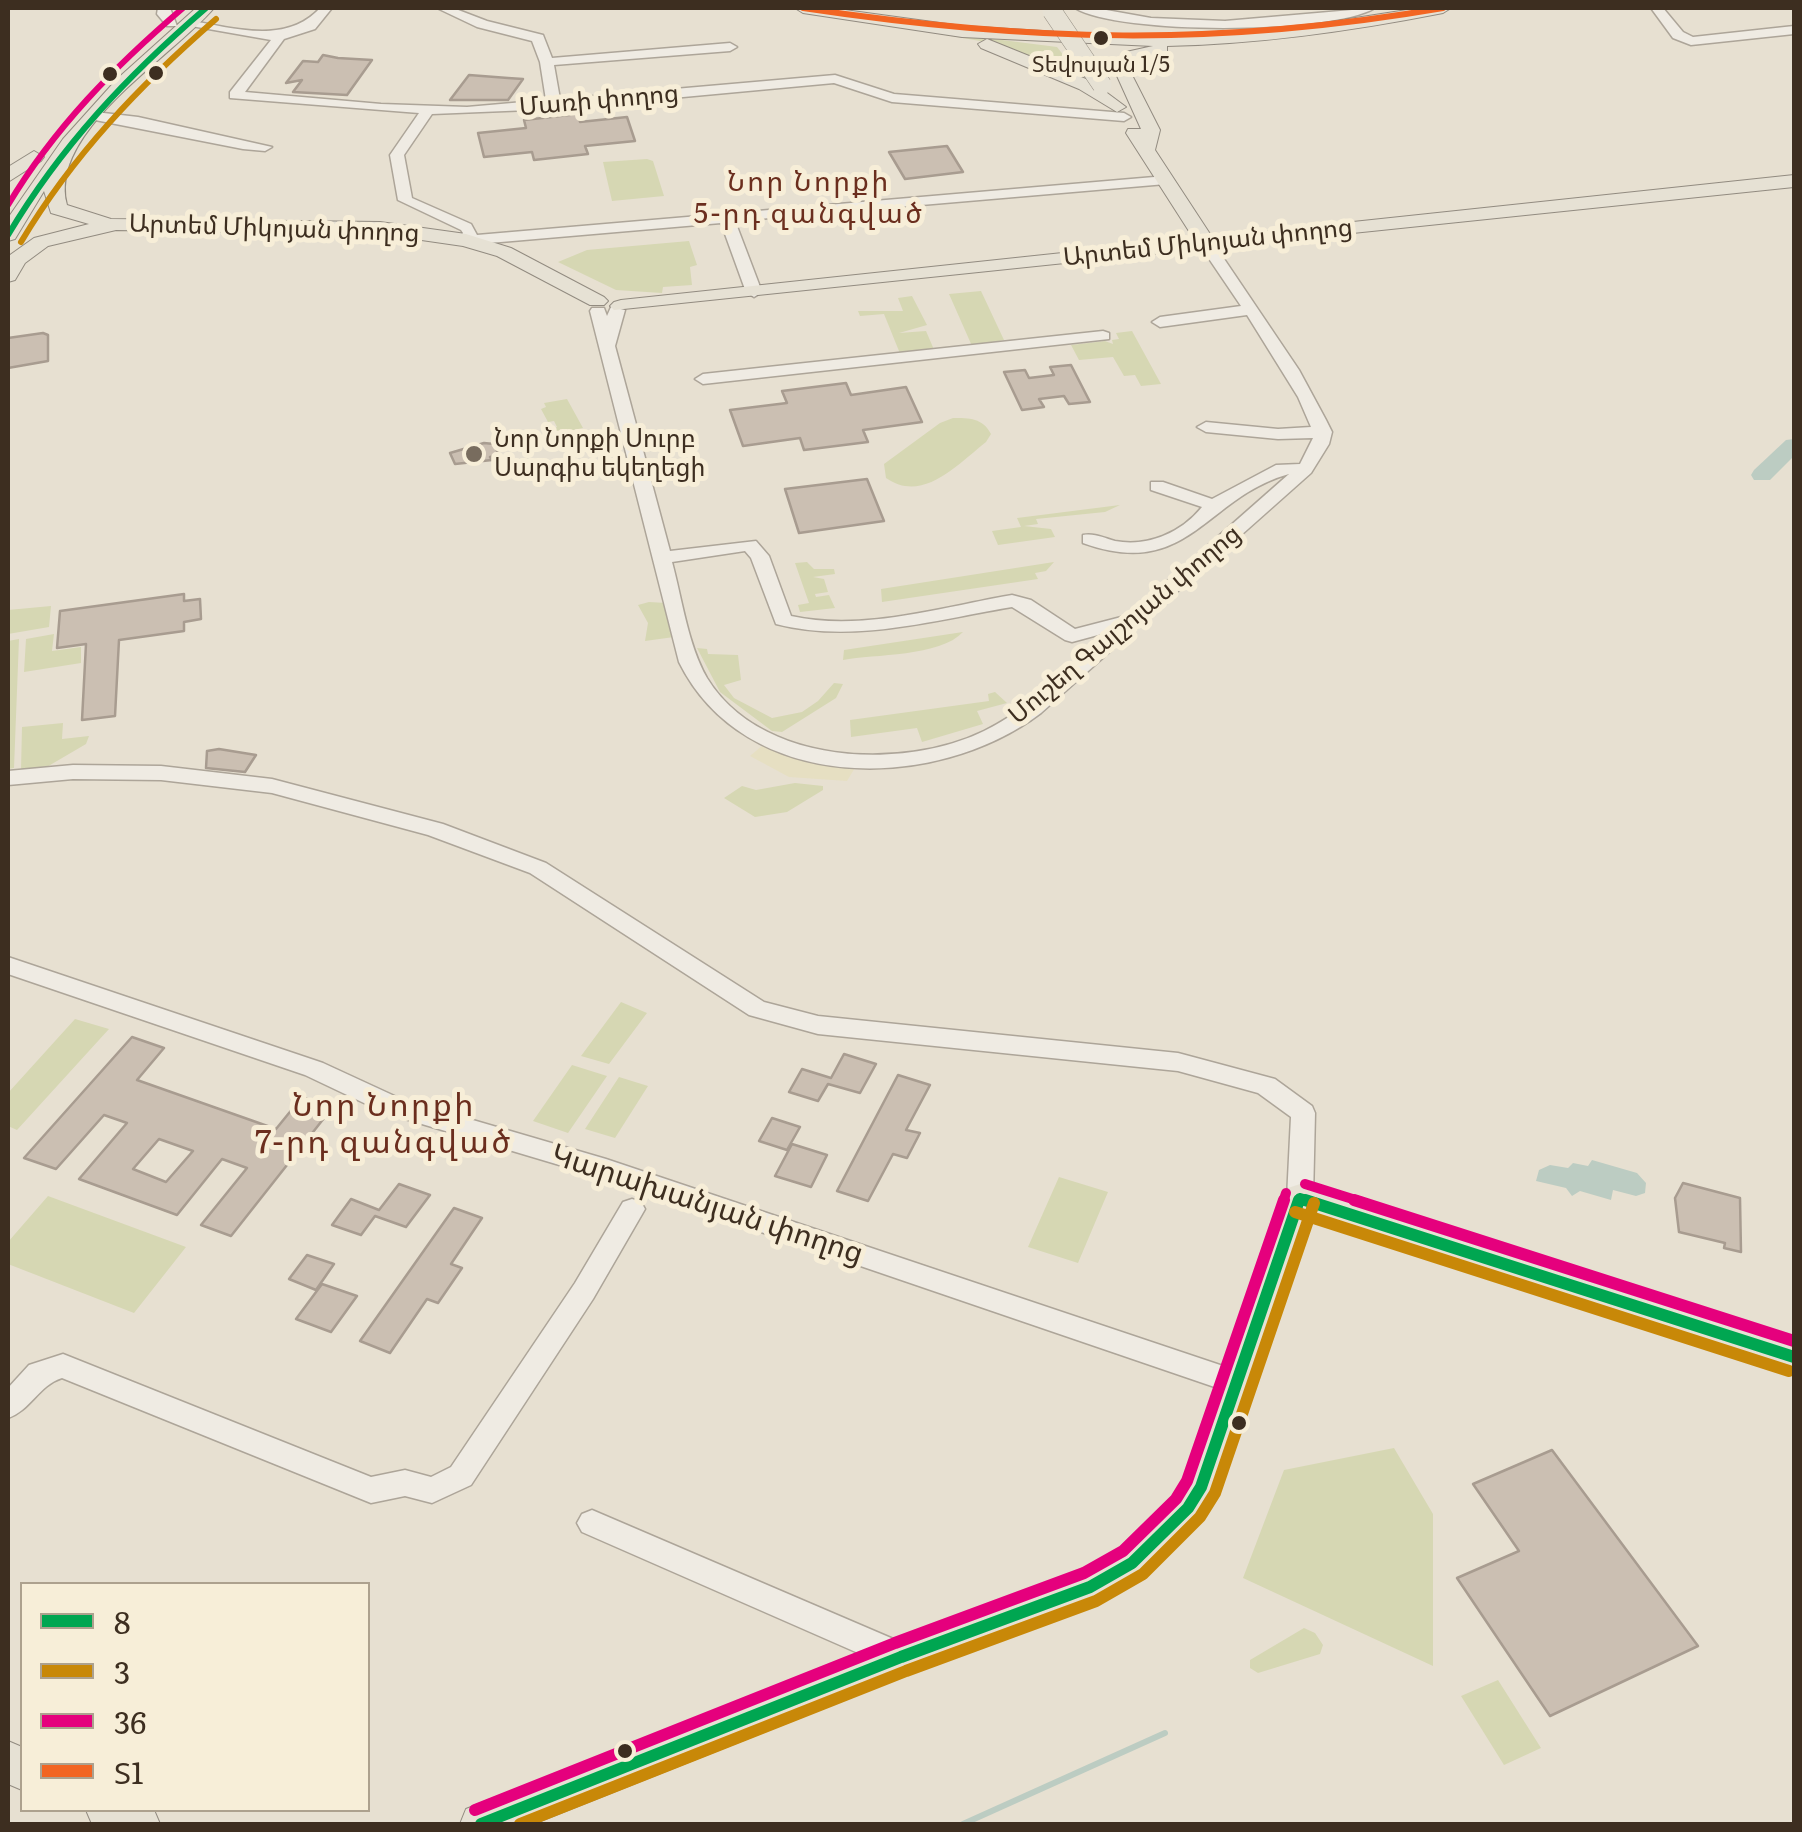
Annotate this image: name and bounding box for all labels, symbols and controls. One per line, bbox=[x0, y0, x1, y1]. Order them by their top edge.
marker: Տեվոսյան 1/5 bbox=[1091, 28, 1111, 48]
place label: Տեվոսյան 1/5 bbox=[1032, 53, 1170, 79]
unlabelled marker bbox=[146, 63, 166, 83]
unlabelled marker bbox=[100, 64, 120, 84]
street label: Մառի փողոց bbox=[518, 79, 680, 123]
district label: Նոր Նորքի 5-րդ զանգված bbox=[694, 166, 924, 232]
street label: Արտեմ Միկոյան փողոց bbox=[128, 209, 420, 249]
street label: Արտեմ Միկոյան փողոց bbox=[1062, 213, 1354, 273]
place label: Նոր Նորքի Սուրբ Սարգիս եկեղեցի bbox=[494, 425, 705, 484]
marker: Նոր Նորքի Սուրբ Սարգիս եկեղեցի bbox=[463, 443, 485, 465]
street label: Մուշեղ Գալշոյան փողոց bbox=[1003, 519, 1247, 731]
district label: Նոր Նորքի 7-րդ զանգված bbox=[255, 1088, 513, 1163]
street label: Կարախանյան փողոց bbox=[546, 1138, 868, 1272]
unlabelled marker bbox=[1229, 1413, 1249, 1433]
legend bbox=[20, 1582, 370, 1812]
text: 8 bbox=[114, 1599, 131, 1643]
text: 3 bbox=[114, 1649, 130, 1693]
text: 36 bbox=[114, 1699, 146, 1743]
unlabelled marker bbox=[615, 1741, 635, 1761]
text: Տ1 bbox=[114, 1749, 143, 1793]

